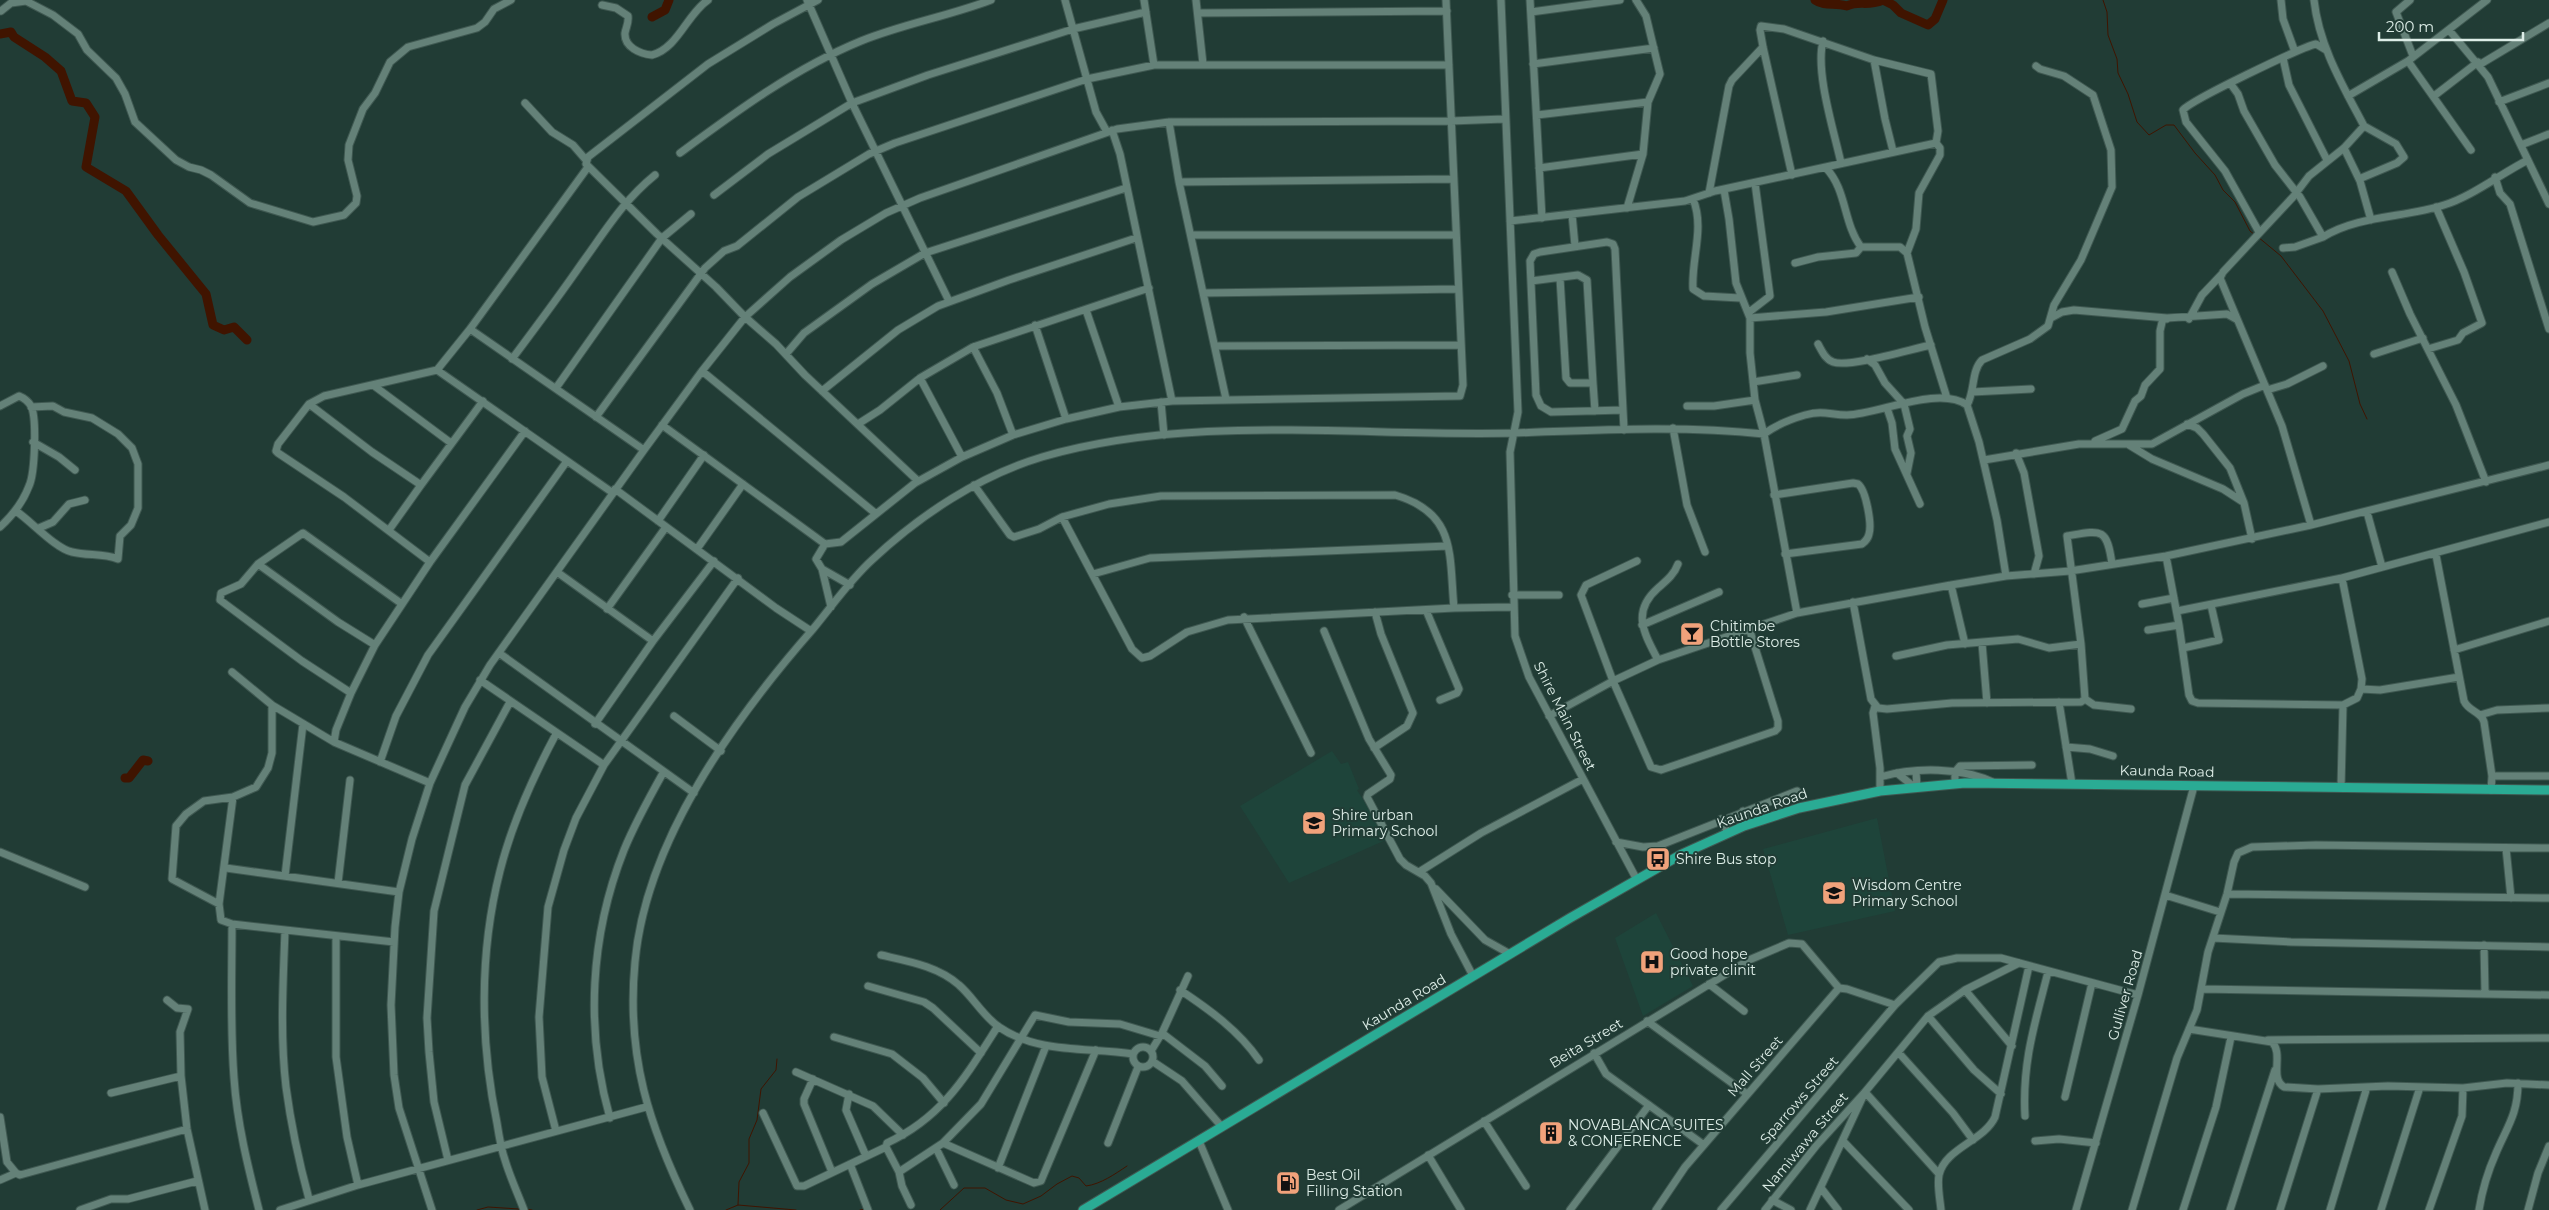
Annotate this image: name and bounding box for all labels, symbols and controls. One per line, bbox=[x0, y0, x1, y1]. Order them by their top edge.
scale bar bbox=[2379, 10, 2523, 42]
text: 200 m bbox=[2386, 17, 2434, 36]
place label: Chitimbe Bottle Stores bbox=[1710, 617, 1800, 651]
bar icon: Chitimbe Bottle Stores bbox=[1679, 621, 1705, 647]
street label: Shire Main Street bbox=[1530, 658, 1600, 774]
street label: Kaunda Road bbox=[2119, 761, 2215, 781]
street label: Kaunda Road bbox=[1714, 784, 1810, 832]
place label: Shire urban Primary School bbox=[1332, 806, 1438, 840]
school or university icon: Shire urban Primary School bbox=[1301, 810, 1327, 836]
bus stop icon: Shire Bus stop bbox=[1645, 846, 1671, 872]
place label: Shire Bus stop bbox=[1676, 850, 1776, 868]
place label: Wisdom Centre Primary School bbox=[1852, 876, 1962, 910]
school or university icon: Wisdom Centre Primary School bbox=[1821, 880, 1847, 906]
place label: Good hope private clinit bbox=[1670, 945, 1756, 979]
street label: Gulliver Road bbox=[2103, 948, 2147, 1042]
hospital icon: Good hope private clinit bbox=[1639, 949, 1665, 975]
street label: Kaunda Road bbox=[1359, 970, 1449, 1034]
street label: Beita Street bbox=[1546, 1014, 1626, 1072]
street label: Mall Street bbox=[1724, 1031, 1787, 1100]
street label: Sparrows Street bbox=[1756, 1052, 1842, 1148]
street label: Namiwawa Street bbox=[1758, 1088, 1852, 1196]
place label: NOVABLANCA SUITES & CONFERENCE bbox=[1568, 1116, 1724, 1150]
building icon: NOVABLANCA SUITES & CONFERENCE bbox=[1538, 1120, 1564, 1146]
place label: Best Oil Filling Station bbox=[1306, 1166, 1403, 1200]
fuel station icon: Best Oil Filling Station bbox=[1275, 1170, 1301, 1196]

